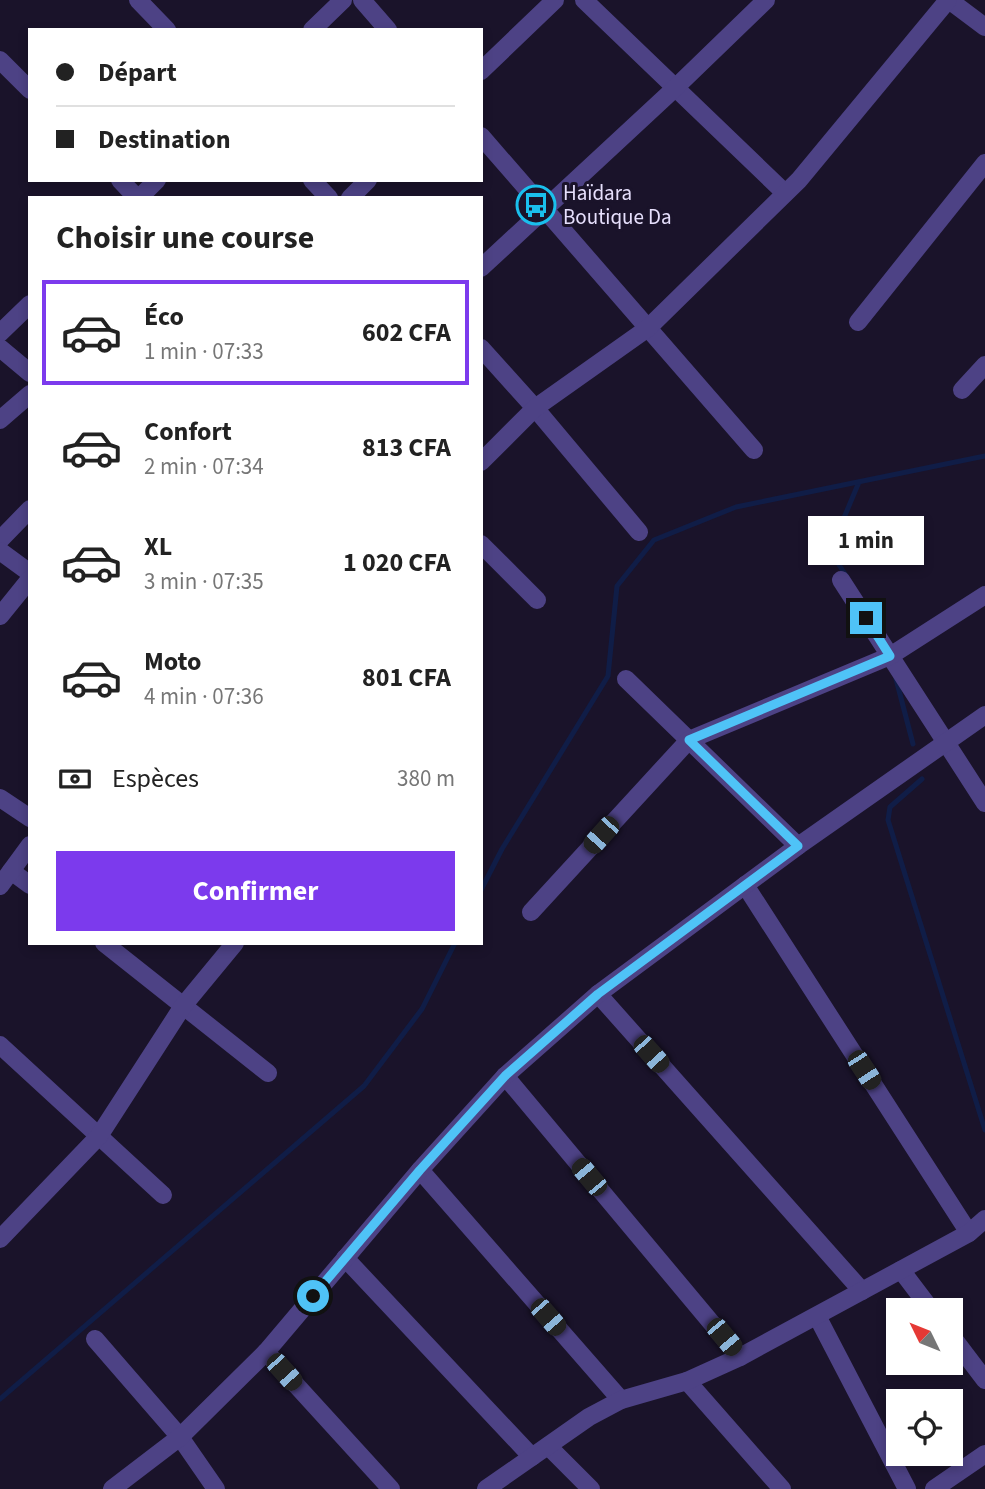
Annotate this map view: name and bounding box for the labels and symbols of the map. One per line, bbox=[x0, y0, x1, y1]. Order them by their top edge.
place label: Haïdara Boutique Da bbox=[563, 178, 672, 232]
bus stop icon: Haïdara Boutique Da bbox=[515, 184, 557, 226]
callout: 1 min bbox=[808, 516, 924, 566]
route end bbox=[850, 602, 882, 634]
car bbox=[580, 812, 623, 858]
car bbox=[630, 1031, 673, 1077]
car bbox=[844, 1047, 885, 1093]
car bbox=[568, 1154, 611, 1200]
route start bbox=[297, 1280, 329, 1312]
car bbox=[527, 1294, 570, 1340]
north arrow bbox=[886, 1298, 962, 1376]
car bbox=[703, 1314, 746, 1360]
car bbox=[263, 1349, 306, 1395]

